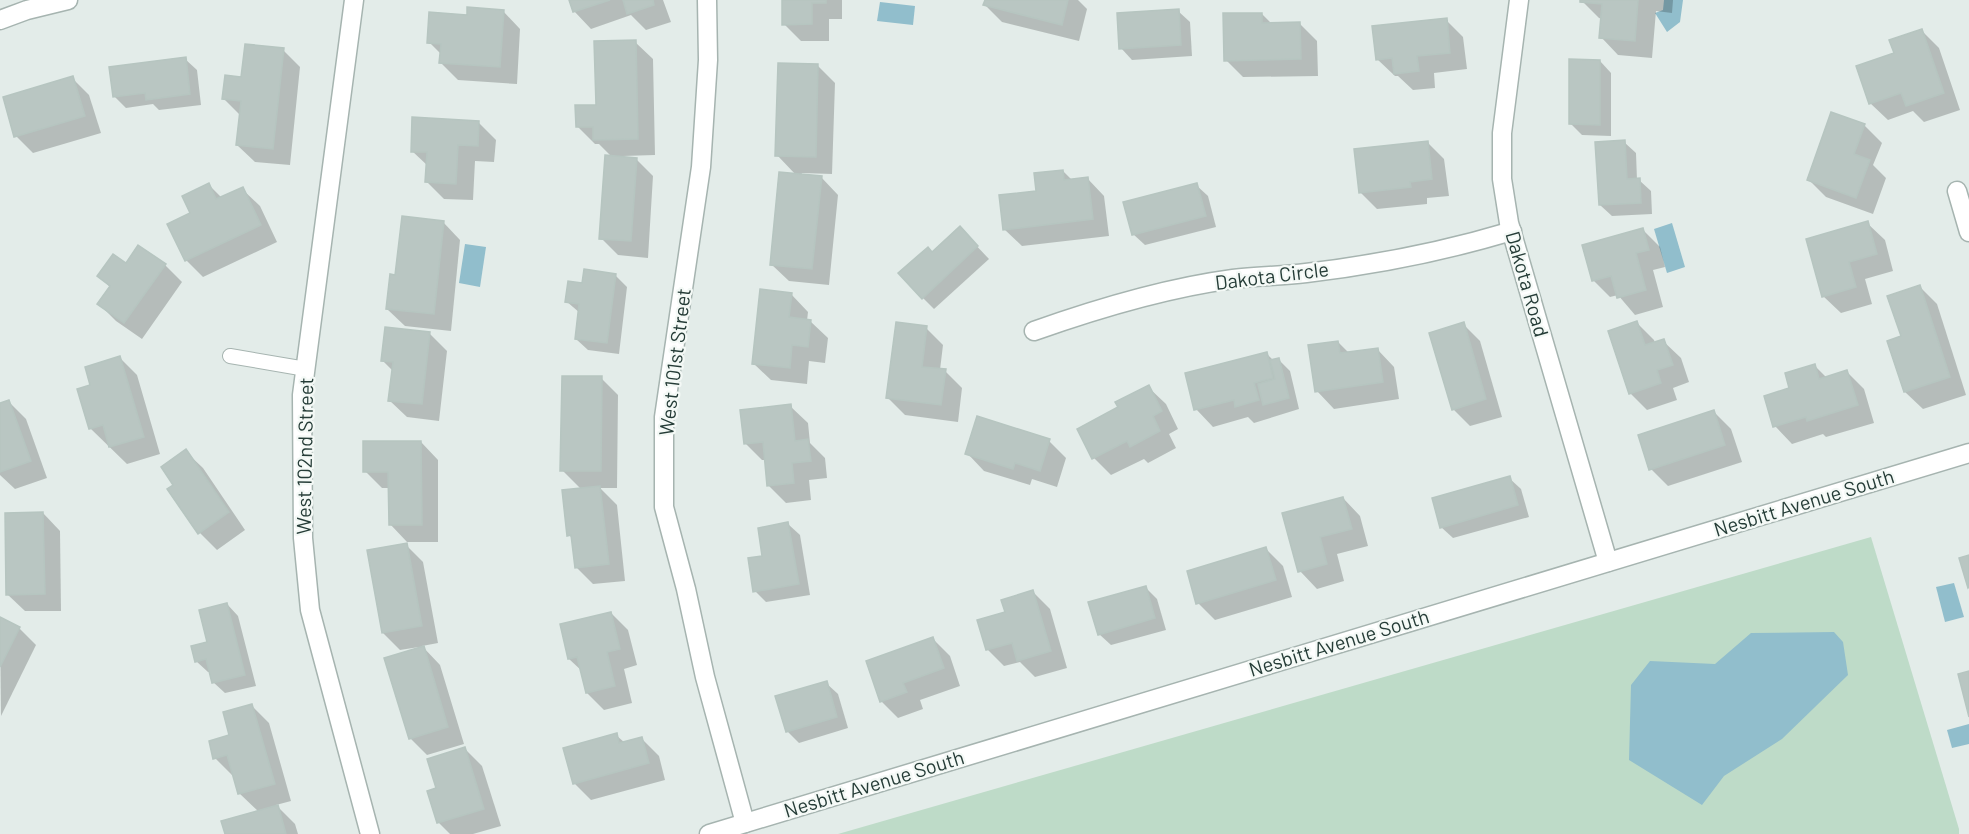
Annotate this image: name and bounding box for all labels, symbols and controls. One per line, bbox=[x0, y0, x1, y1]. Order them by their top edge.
street label: Dakota Road bbox=[1501, 228, 1554, 339]
street label: Dakota Circle bbox=[1214, 256, 1330, 294]
street label: West 101st Street bbox=[653, 287, 695, 437]
street label: West 102nd Street bbox=[291, 377, 317, 535]
street label: Nesbitt Avenue South bbox=[1711, 463, 1897, 541]
street label: Nesbitt Avenue South bbox=[1246, 603, 1432, 681]
street label: Nesbitt Avenue South bbox=[781, 744, 967, 822]

